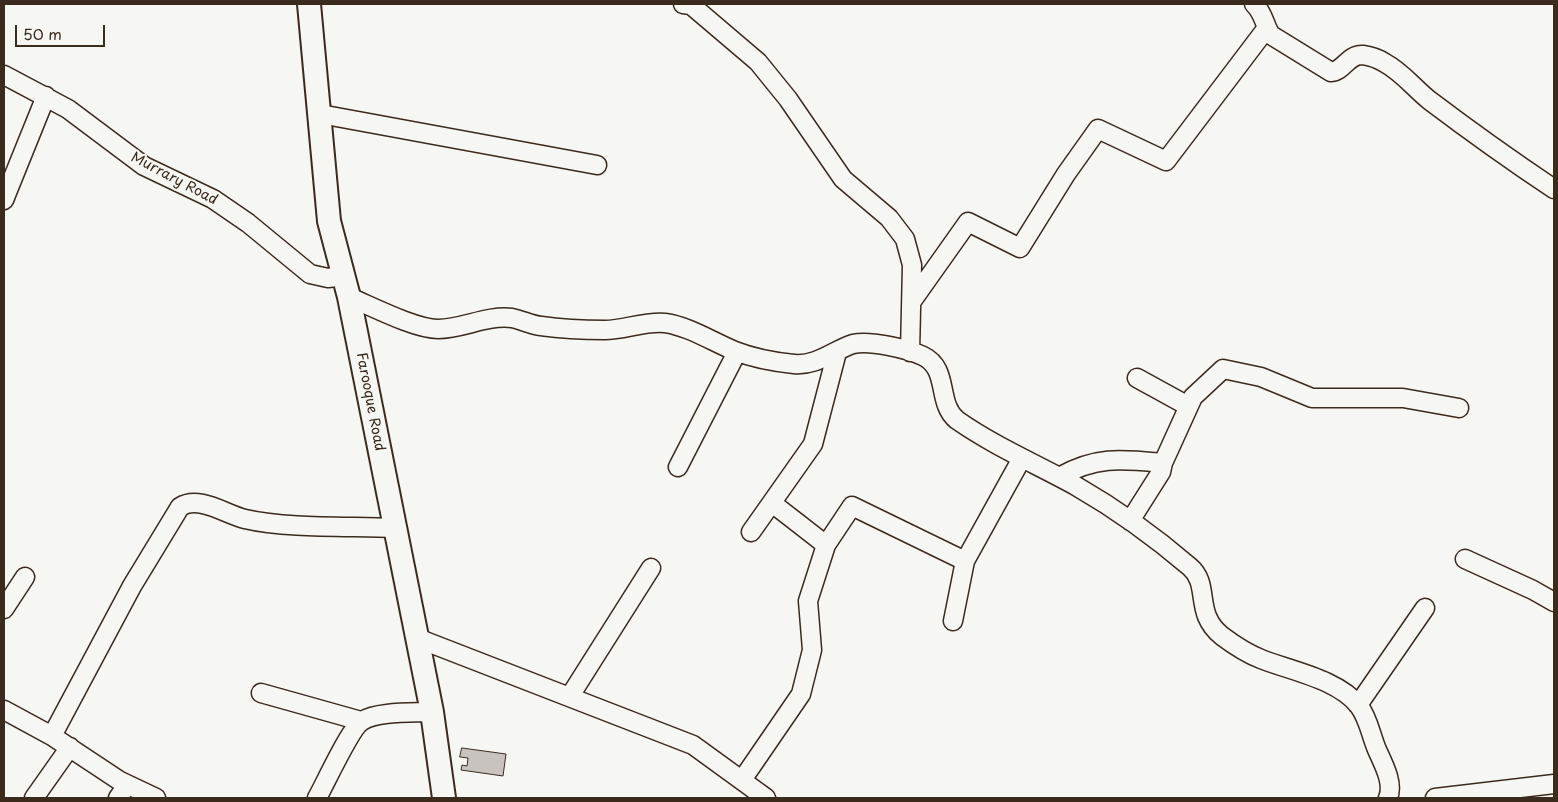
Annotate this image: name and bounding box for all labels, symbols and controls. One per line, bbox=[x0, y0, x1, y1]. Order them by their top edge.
scale bar bbox=[18, 15, 108, 47]
text: 50 m bbox=[23, 22, 62, 45]
street label: Murrary Road bbox=[128, 149, 220, 209]
street label: Farooque Road bbox=[352, 351, 388, 453]

